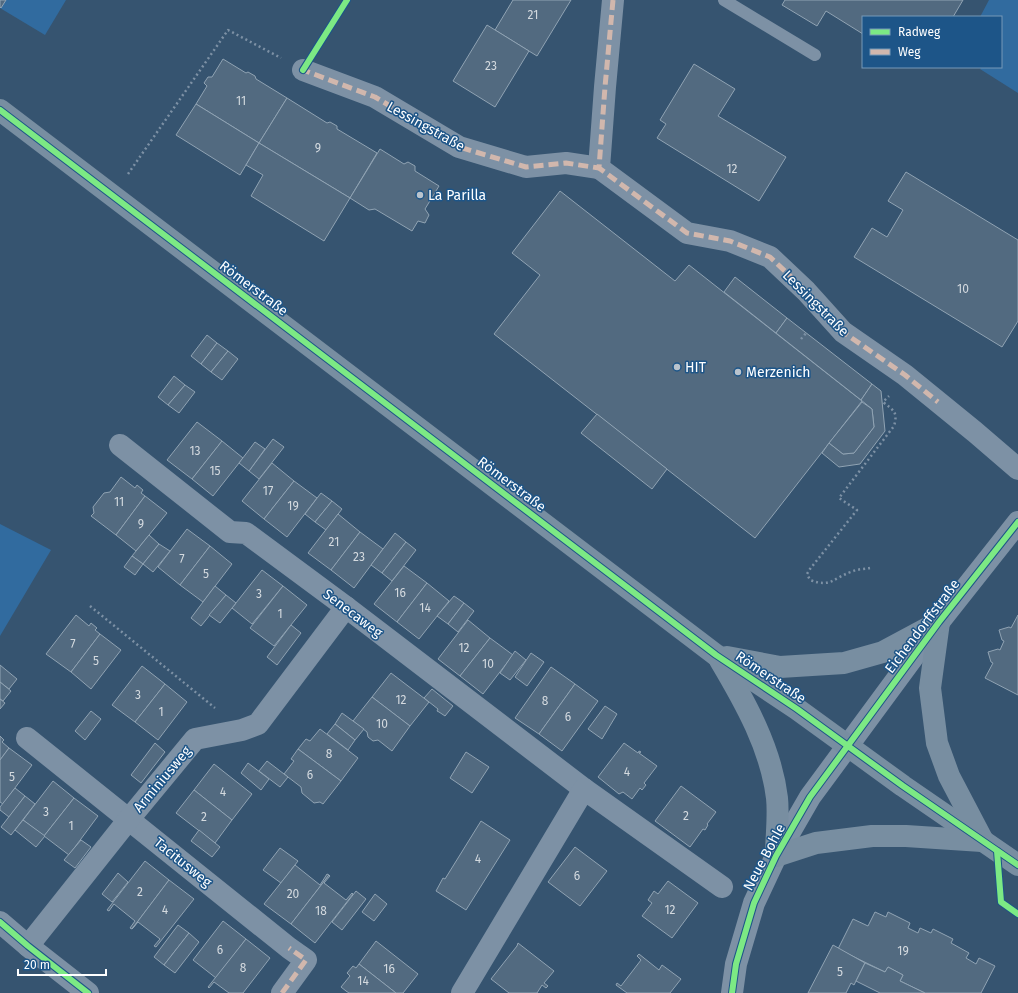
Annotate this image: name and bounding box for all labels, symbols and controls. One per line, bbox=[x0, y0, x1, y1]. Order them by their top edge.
house number: 21 bbox=[528, 8, 538, 22]
legend bbox=[862, 16, 1002, 68]
text: Radweg bbox=[898, 25, 941, 39]
text: Weg bbox=[898, 45, 921, 59]
house number: 23 bbox=[485, 59, 497, 73]
house number: 11 bbox=[236, 94, 246, 108]
street label: Lessingstraße bbox=[384, 98, 468, 155]
house number: 9 bbox=[315, 141, 321, 155]
house number: 12 bbox=[726, 162, 738, 176]
place label: La Parilla bbox=[428, 187, 486, 204]
marker: La Parilla bbox=[415, 190, 425, 200]
street label: Römerstraße bbox=[216, 257, 291, 320]
street label: Lessingstraße bbox=[779, 267, 852, 340]
house number: 10 bbox=[957, 282, 969, 296]
place label: HIT bbox=[685, 359, 707, 376]
marker: HIT bbox=[672, 362, 682, 372]
place label: Merzenich bbox=[746, 364, 810, 381]
marker: Merzenich bbox=[733, 367, 743, 377]
house number: 13 bbox=[189, 444, 201, 458]
street label: Römerstraße bbox=[474, 453, 549, 516]
house number: 15 bbox=[209, 464, 221, 478]
house number: 17 bbox=[263, 484, 273, 498]
house number: 11 bbox=[114, 495, 124, 509]
house number: 19 bbox=[287, 499, 299, 513]
house number: 9 bbox=[138, 517, 144, 531]
house number: 21 bbox=[329, 535, 339, 549]
house number: 23 bbox=[353, 550, 365, 564]
house number: 7 bbox=[179, 552, 185, 566]
house number: 5 bbox=[203, 567, 209, 581]
street label: Eichendorffstraße bbox=[881, 576, 963, 677]
street label: Senecaweg bbox=[320, 586, 386, 642]
house number: 16 bbox=[394, 586, 406, 600]
house number: 3 bbox=[256, 587, 262, 601]
house number: 14 bbox=[419, 601, 431, 615]
house number: 1 bbox=[277, 607, 283, 621]
house number: 7 bbox=[70, 637, 76, 651]
house number: 12 bbox=[458, 641, 470, 655]
street label: Römerstraße bbox=[732, 648, 809, 707]
house number: 5 bbox=[93, 654, 99, 668]
house number: 10 bbox=[482, 657, 494, 671]
house number: 3 bbox=[135, 688, 141, 702]
house number: 12 bbox=[395, 693, 407, 707]
house number: 8 bbox=[542, 694, 549, 708]
house number: 1 bbox=[158, 705, 164, 719]
house number: 6 bbox=[565, 710, 571, 724]
house number: 10 bbox=[376, 717, 388, 731]
street label: Arminiusweg bbox=[130, 742, 195, 816]
house number: 8 bbox=[326, 747, 333, 761]
house number: 4 bbox=[624, 765, 631, 779]
house number: 6 bbox=[307, 768, 313, 782]
house number: 5 bbox=[9, 770, 15, 784]
house number: 4 bbox=[220, 785, 227, 799]
house number: 3 bbox=[43, 805, 49, 819]
house number: 2 bbox=[683, 809, 689, 823]
house number: 2 bbox=[201, 810, 207, 824]
house number: 1 bbox=[68, 819, 74, 833]
street label: Neue Bohle bbox=[740, 821, 789, 894]
street label: Tacitusweg bbox=[150, 834, 216, 891]
house number: 4 bbox=[475, 852, 482, 866]
house number: 6 bbox=[574, 869, 580, 883]
house number: 2 bbox=[137, 885, 143, 899]
house number: 20 bbox=[287, 887, 300, 901]
house number: 4 bbox=[162, 903, 169, 917]
house number: 12 bbox=[664, 903, 676, 917]
house number: 18 bbox=[315, 904, 327, 918]
house number: 6 bbox=[217, 943, 223, 957]
house number: 19 bbox=[897, 944, 909, 958]
scale bar bbox=[18, 951, 106, 977]
text: 20 m bbox=[24, 958, 50, 972]
house number: 8 bbox=[240, 961, 247, 975]
house number: 16 bbox=[383, 962, 395, 976]
house number: 5 bbox=[837, 965, 843, 979]
house number: 14 bbox=[357, 974, 369, 988]

